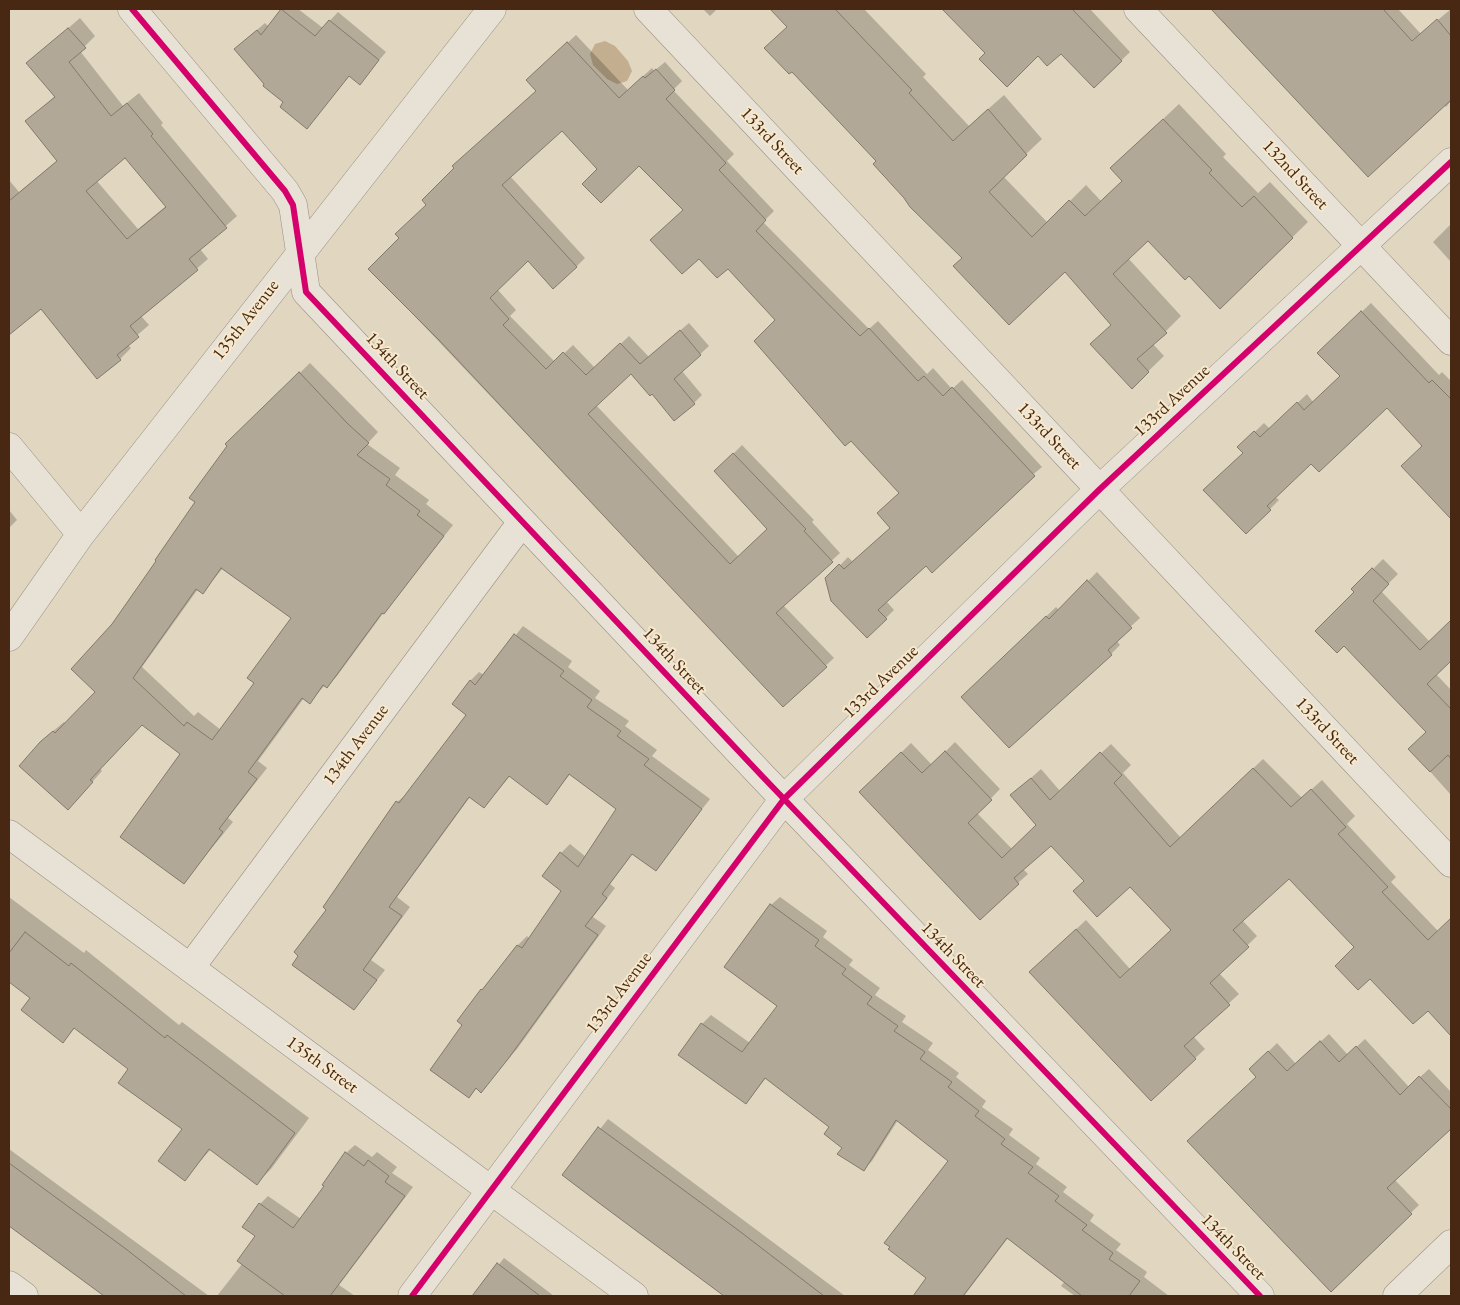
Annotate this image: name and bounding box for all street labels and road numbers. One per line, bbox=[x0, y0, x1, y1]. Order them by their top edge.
street label: 133rd Street bbox=[735, 103, 809, 179]
street label: 132nd Street bbox=[1257, 136, 1333, 214]
street label: 135th Avenue bbox=[208, 275, 284, 365]
street label: 134th Street bbox=[360, 328, 434, 404]
street label: 133rd Avenue bbox=[1129, 360, 1215, 442]
street label: 133rd Street bbox=[1012, 398, 1086, 474]
street label: 134th Street bbox=[637, 623, 711, 699]
street label: 133rd Avenue bbox=[839, 641, 923, 723]
street label: 133rd Street bbox=[1290, 693, 1364, 769]
street label: 134th Avenue bbox=[318, 700, 394, 790]
street label: 134th Street bbox=[916, 917, 990, 993]
street label: 133rd Avenue bbox=[581, 948, 657, 1038]
street label: 135th Street bbox=[282, 1032, 362, 1098]
street label: 134th Street bbox=[1196, 1209, 1270, 1285]

